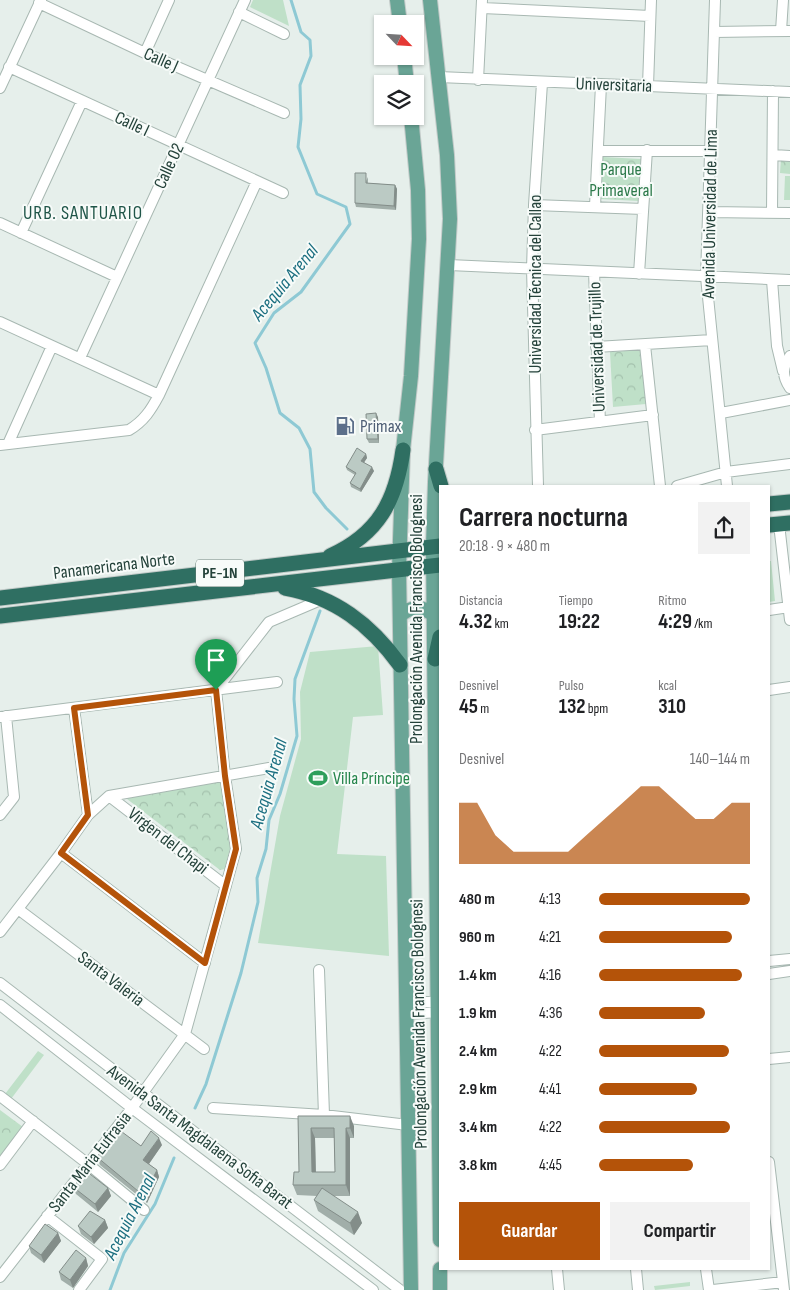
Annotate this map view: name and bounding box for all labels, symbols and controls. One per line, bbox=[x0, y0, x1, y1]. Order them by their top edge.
north arrow bbox=[374, 15, 424, 65]
map controls bbox=[374, 15, 424, 125]
street label: Calle J bbox=[140, 43, 182, 77]
street label: Universitaria bbox=[575, 73, 653, 97]
button: layers bbox=[374, 75, 424, 125]
street label: Calle I bbox=[111, 107, 153, 141]
street label: Avenida Universidad de Lima bbox=[698, 129, 722, 300]
street label: Calle 02 bbox=[149, 140, 189, 192]
park label: Parque Primaveral bbox=[589, 159, 653, 201]
street label: Universidad Técnica del Callao bbox=[525, 194, 546, 374]
district label: URB. SANTUARIO bbox=[23, 202, 143, 225]
water label: Acequia Arenal bbox=[246, 240, 324, 327]
street label: Universidad de Trujillo bbox=[584, 281, 610, 413]
fuel station icon: Primax bbox=[334, 415, 356, 437]
place label: Primax bbox=[360, 416, 402, 437]
street label: Prolongación Avenida Francisco Bolognesi bbox=[406, 494, 427, 744]
text: Carrera nocturna bbox=[459, 501, 628, 534]
button: share bbox=[698, 502, 750, 554]
text: 20:18 · 9 × 480 m bbox=[459, 537, 550, 556]
street label: Panamericana Norte bbox=[52, 548, 176, 584]
road number: PE-1N bbox=[196, 560, 244, 586]
text: Distancia bbox=[459, 592, 503, 609]
text: Tiempo bbox=[559, 592, 593, 609]
text: Ritmo bbox=[658, 592, 686, 609]
text: 4.32 bbox=[459, 609, 492, 634]
text: 19:22 bbox=[559, 609, 600, 634]
text: 4:29 bbox=[658, 609, 692, 634]
text: km bbox=[492, 615, 509, 632]
text: /km bbox=[692, 615, 712, 632]
pin bbox=[195, 639, 237, 690]
icon: arrive bbox=[202, 646, 230, 674]
text: Desnivel bbox=[459, 677, 499, 694]
text: Pulso bbox=[559, 677, 584, 694]
text: kcal bbox=[658, 677, 677, 694]
text: 45 bbox=[459, 694, 478, 719]
text: 132 bbox=[559, 694, 586, 719]
text: 310 bbox=[658, 694, 686, 719]
text: m bbox=[478, 700, 489, 717]
text: bpm bbox=[586, 700, 608, 717]
water label: Acequia Arenal bbox=[245, 736, 293, 833]
text: Desnivel bbox=[459, 750, 504, 769]
text: 140–144 m bbox=[690, 750, 750, 769]
sports icon: Villa Príncipe bbox=[307, 767, 329, 789]
place label: Villa Príncipe bbox=[333, 768, 410, 789]
street label: Virgen del Chapi bbox=[124, 803, 212, 879]
text: 480 m bbox=[459, 890, 495, 909]
text: 4:13 bbox=[539, 890, 561, 909]
street label: Prolongación Avenida Francisco Bolognesi bbox=[406, 899, 432, 1149]
text: 960 m bbox=[459, 928, 495, 947]
text: 4:21 bbox=[539, 928, 561, 947]
street label: Santa Valeria bbox=[73, 947, 149, 1011]
text: 1.4 km bbox=[459, 966, 497, 985]
text: 4:16 bbox=[539, 966, 561, 985]
text: 1.9 km bbox=[459, 1004, 497, 1023]
text: 4:36 bbox=[539, 1004, 562, 1023]
text: 2.4 km bbox=[459, 1042, 497, 1061]
text: 4:22 bbox=[539, 1042, 562, 1061]
street label: Avenida Santa Magdalaena Sofia Barat bbox=[102, 1060, 297, 1214]
text: 2.9 km bbox=[459, 1080, 497, 1099]
text: 4:41 bbox=[539, 1080, 561, 1099]
street label: Santa Maria Eufrasia bbox=[44, 1107, 136, 1217]
text: 3.4 km bbox=[459, 1118, 497, 1137]
text: 4:22 bbox=[539, 1118, 562, 1137]
text: 3.8 km bbox=[459, 1156, 497, 1175]
text: 4:45 bbox=[539, 1156, 562, 1175]
water label: Acequia Arenal bbox=[98, 1170, 162, 1264]
button: Guardar bbox=[459, 1202, 600, 1260]
button: Compartir bbox=[610, 1202, 750, 1260]

